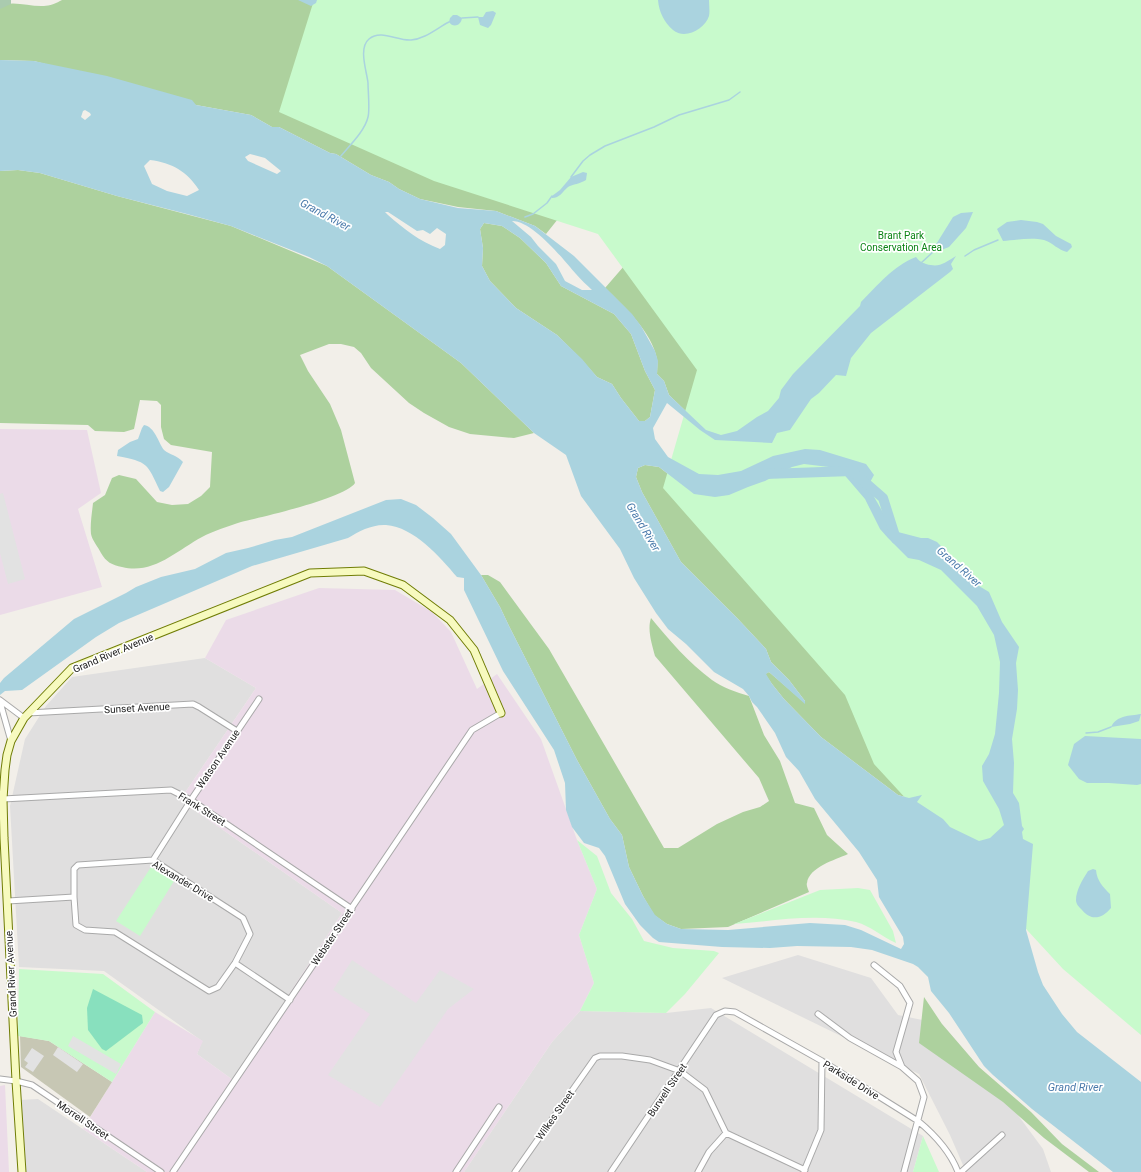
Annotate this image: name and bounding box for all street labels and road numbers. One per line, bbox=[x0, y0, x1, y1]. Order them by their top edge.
street label: Grand River Avenue bbox=[71, 631, 155, 675]
street label: Sunset Avenue bbox=[104, 701, 170, 715]
street label: Watson Avenue bbox=[194, 727, 242, 791]
street label: Frank Street bbox=[176, 790, 228, 828]
street label: Alexander Drive bbox=[150, 858, 216, 904]
street label: Webster Street bbox=[309, 907, 355, 967]
street label: Grand River Avenue bbox=[3, 931, 19, 1017]
street label: Parkside Drive bbox=[821, 1058, 881, 1102]
street label: Burwell Street bbox=[645, 1061, 689, 1119]
street label: Wilkes Street bbox=[534, 1088, 576, 1142]
street label: Morrell Street bbox=[55, 1099, 111, 1141]

